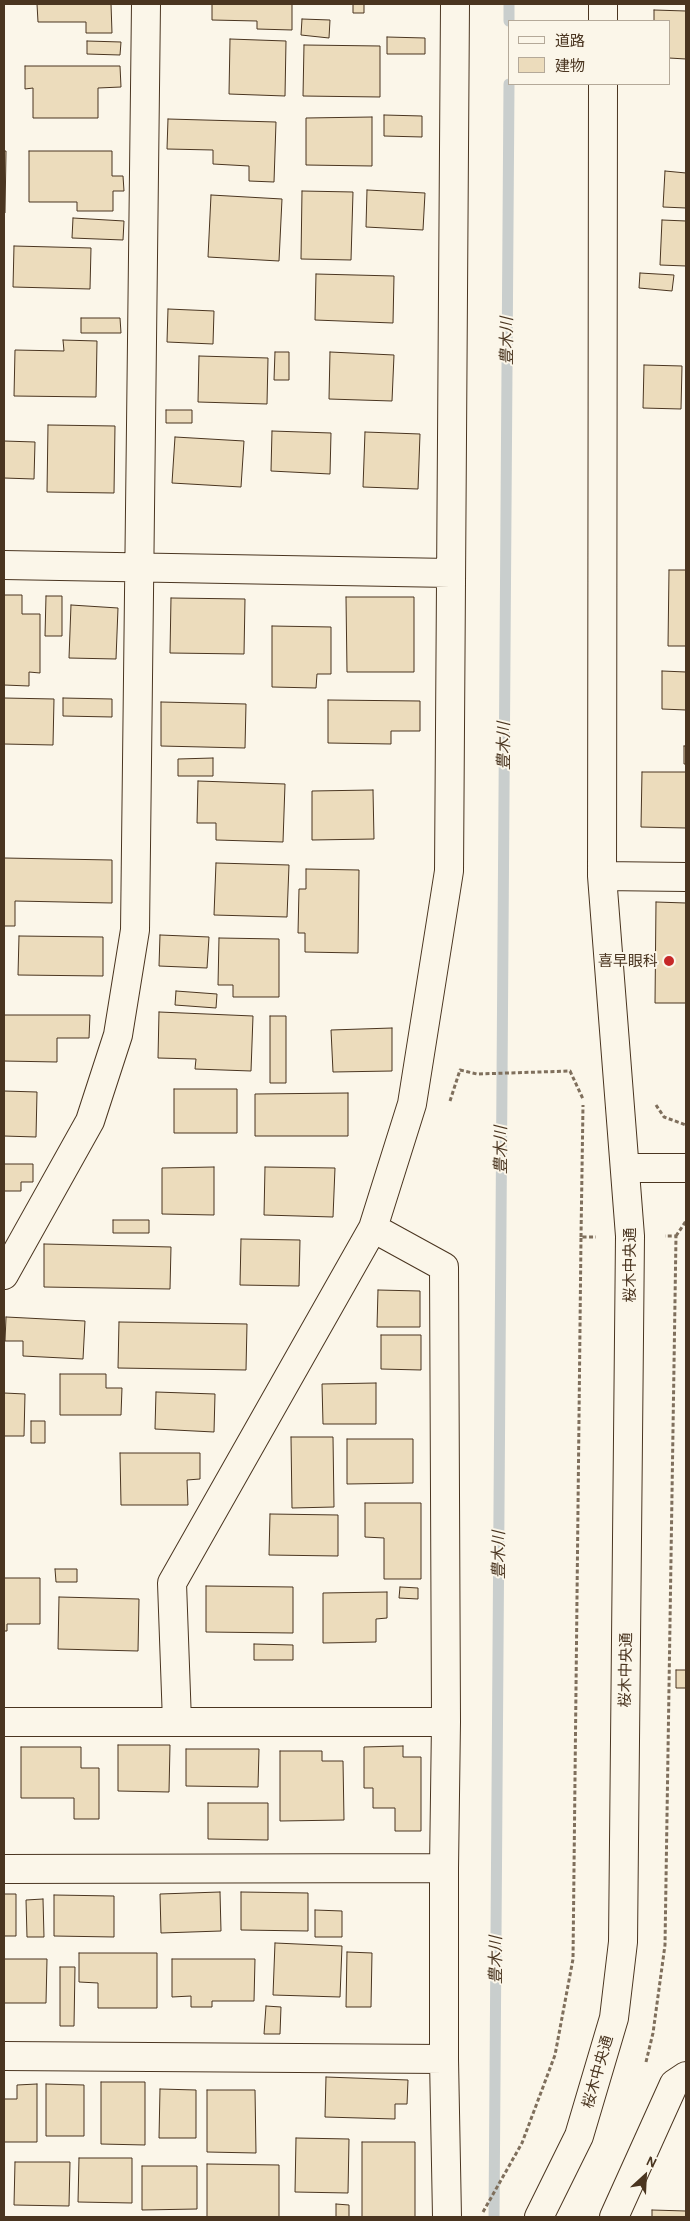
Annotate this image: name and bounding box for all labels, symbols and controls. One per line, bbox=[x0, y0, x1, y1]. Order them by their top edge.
legend bbox=[508, 20, 670, 85]
text: 道路 bbox=[555, 34, 585, 49]
text: 建物 bbox=[555, 59, 585, 74]
water label: 豊木川 bbox=[497, 317, 517, 365]
water label: 豊木川 bbox=[494, 722, 514, 770]
place label: 喜早眼科 bbox=[598, 952, 658, 970]
marker: 喜早眼科 bbox=[662, 954, 676, 968]
water label: 豊木川 bbox=[491, 1126, 511, 1174]
street label: 桜木中央通 bbox=[621, 1228, 639, 1302]
water label: 豊木川 bbox=[489, 1531, 509, 1579]
street label: 桜木中央通 bbox=[616, 1632, 636, 1708]
water label: 豊木川 bbox=[486, 1936, 506, 1984]
street label: 桜木中央通 bbox=[579, 2033, 617, 2111]
north arrow bbox=[620, 2151, 670, 2201]
text: N bbox=[644, 2154, 659, 2171]

